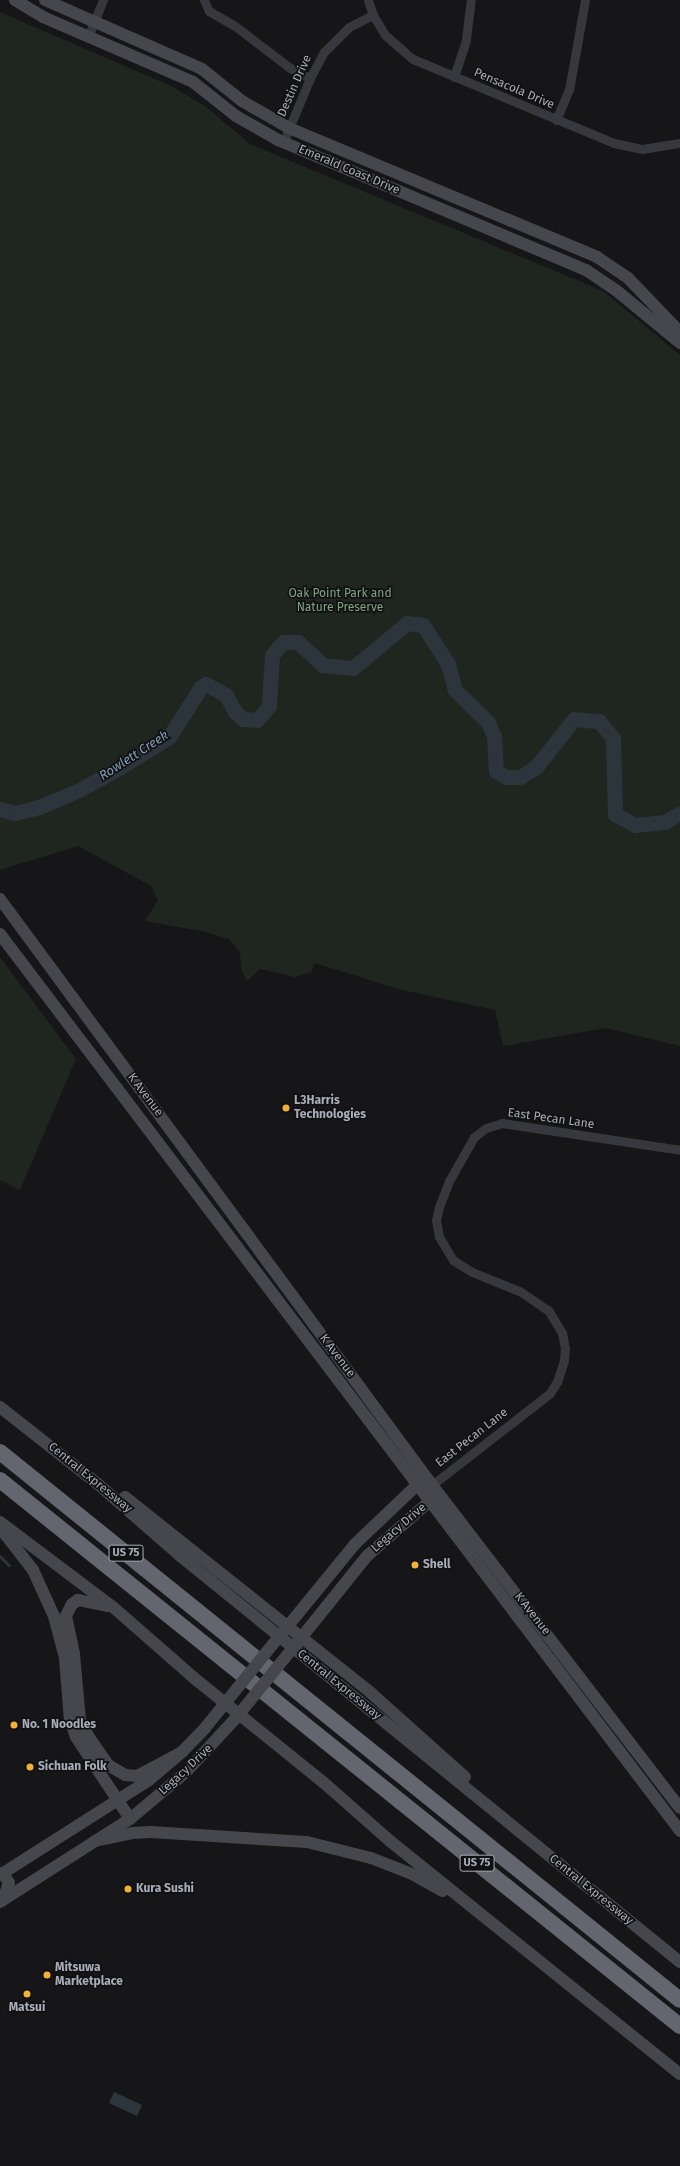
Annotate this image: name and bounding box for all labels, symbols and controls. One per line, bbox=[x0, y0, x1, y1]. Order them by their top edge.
street label: Destin Drive bbox=[275, 53, 315, 119]
street label: Pensacola Drive bbox=[472, 66, 556, 112]
street label: Emerald Coast Drive bbox=[296, 142, 402, 198]
park label: Oak Point Park and Nature Preserve bbox=[288, 587, 392, 615]
water label: Rowlett Creek bbox=[96, 728, 172, 784]
street label: K Avenue bbox=[124, 1071, 166, 1119]
place label: L3Harris Technologies bbox=[294, 1094, 366, 1122]
marker: L3Harris Technologies bbox=[281, 1103, 291, 1113]
street label: East Pecan Lane bbox=[507, 1106, 595, 1132]
street label: K Avenue bbox=[316, 1332, 358, 1380]
street label: East Pecan Lane bbox=[433, 1405, 511, 1471]
street label: Central Expressway bbox=[45, 1440, 135, 1516]
street label: Legacy Drive bbox=[369, 1500, 429, 1556]
road number: US 75 bbox=[108, 1544, 144, 1562]
place label: Shell bbox=[423, 1558, 451, 1572]
marker: Shell bbox=[410, 1560, 420, 1570]
street label: K Avenue bbox=[511, 1590, 553, 1638]
street label: Central Expressway bbox=[294, 1647, 384, 1723]
place label: No. 1 Noodles bbox=[22, 1718, 96, 1732]
marker: No. 1 Noodles bbox=[9, 1720, 19, 1730]
street label: Legacy Drive bbox=[156, 1742, 216, 1798]
place label: Sichuan Folk bbox=[38, 1760, 107, 1774]
marker: Sichuan Folk bbox=[25, 1762, 35, 1772]
street label: Central Expressway bbox=[546, 1852, 636, 1928]
road number: US 75 bbox=[459, 1854, 495, 1872]
place label: Kura Sushi bbox=[136, 1882, 194, 1896]
marker: Kura Sushi bbox=[123, 1884, 133, 1894]
place label: Mitsuwa Marketplace bbox=[55, 1961, 123, 1989]
marker: Mitsuwa Marketplace bbox=[42, 1970, 52, 1980]
marker: Matsui bbox=[22, 1989, 32, 1999]
place label: Matsui bbox=[9, 2001, 45, 2015]

